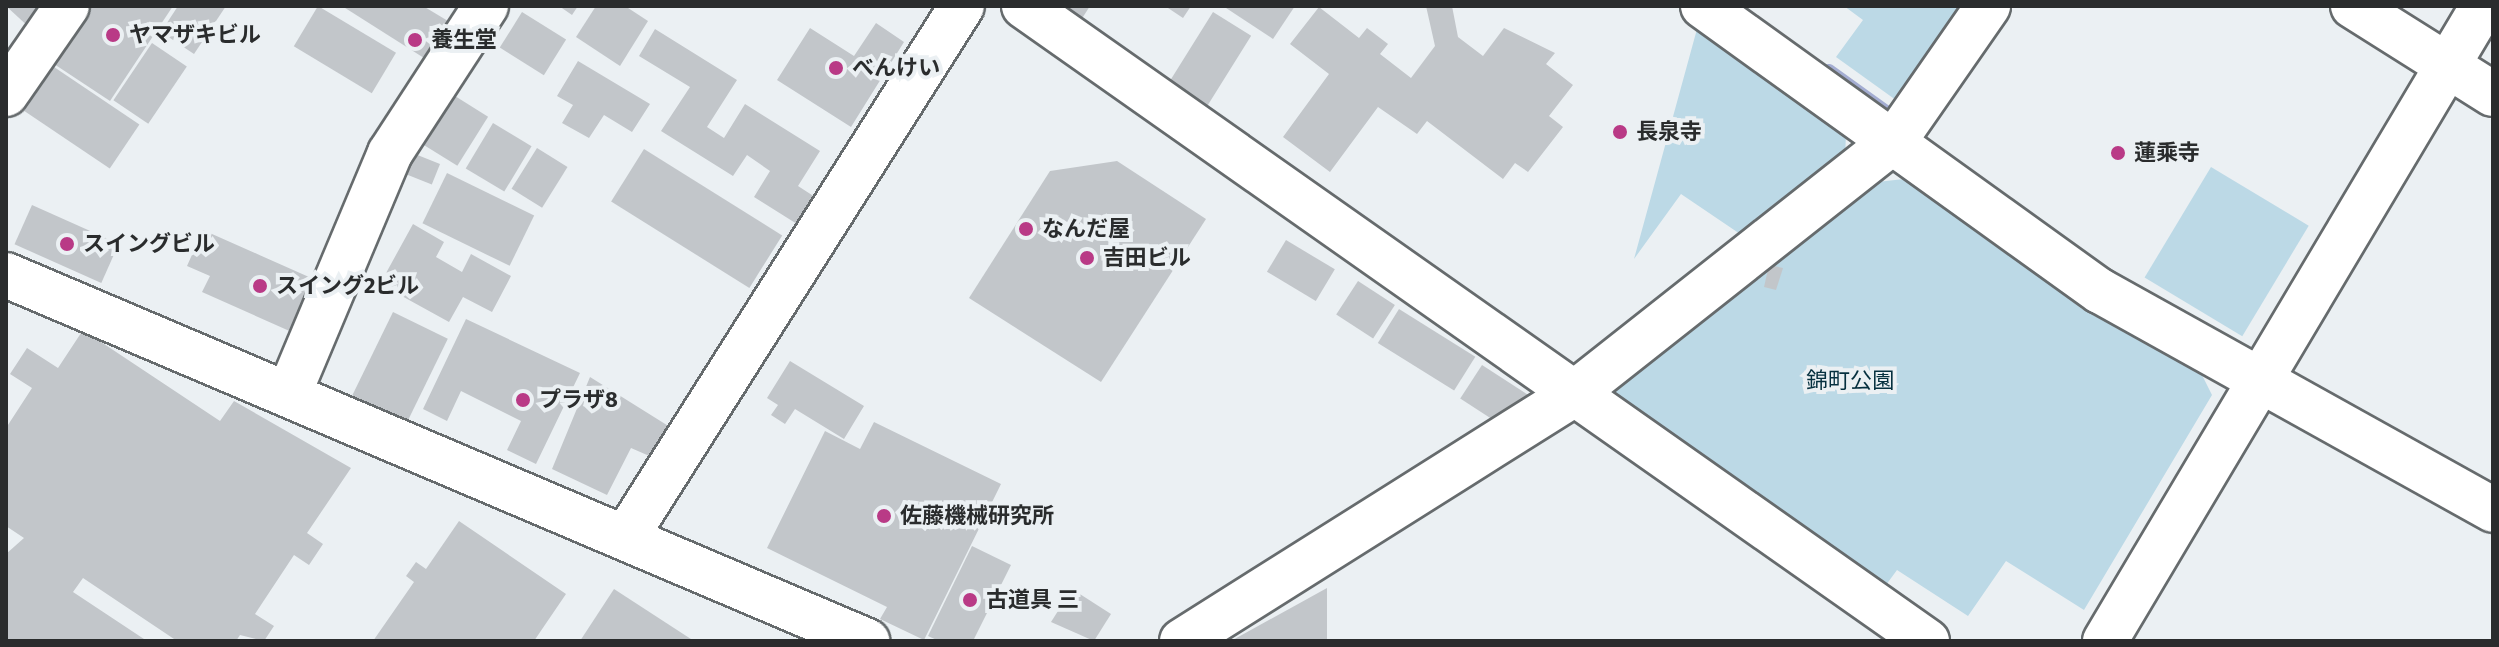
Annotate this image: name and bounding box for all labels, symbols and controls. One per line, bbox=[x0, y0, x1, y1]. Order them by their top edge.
place label: ヤマザキビル bbox=[129, 22, 261, 48]
marker: ヤマザキビル bbox=[104, 26, 122, 44]
place label: 養生堂 bbox=[431, 27, 497, 53]
marker: 養生堂 bbox=[406, 31, 424, 49]
place label: べんけい bbox=[852, 55, 940, 81]
marker: べんけい bbox=[827, 59, 845, 77]
place label: 長泉寺 bbox=[1636, 119, 1702, 145]
marker: 長泉寺 bbox=[1611, 123, 1629, 141]
place label: 蓮乘寺 bbox=[2134, 140, 2200, 166]
marker: 蓮乘寺 bbox=[2109, 144, 2127, 162]
place label: なんだ屋 bbox=[1042, 216, 1130, 242]
marker: なんだ屋 bbox=[1017, 220, 1035, 238]
place label: スイングビル bbox=[83, 231, 215, 257]
marker: スイングビル bbox=[58, 235, 76, 253]
place label: 吉田ビル bbox=[1103, 245, 1191, 271]
marker: 吉田ビル bbox=[1078, 249, 1096, 267]
place label: スイング2ビル bbox=[276, 273, 419, 299]
marker: スイング2ビル bbox=[251, 277, 269, 295]
park label: 錦町公園 bbox=[1806, 368, 1894, 394]
place label: プラザ8 bbox=[539, 387, 618, 413]
marker: プラザ8 bbox=[514, 391, 532, 409]
place label: 佐藤機械研究所 bbox=[900, 503, 1054, 529]
marker: 佐藤機械研究所 bbox=[875, 507, 893, 525]
place label: 古道具 三 bbox=[986, 587, 1079, 613]
marker: 古道具 三 bbox=[961, 591, 979, 609]

